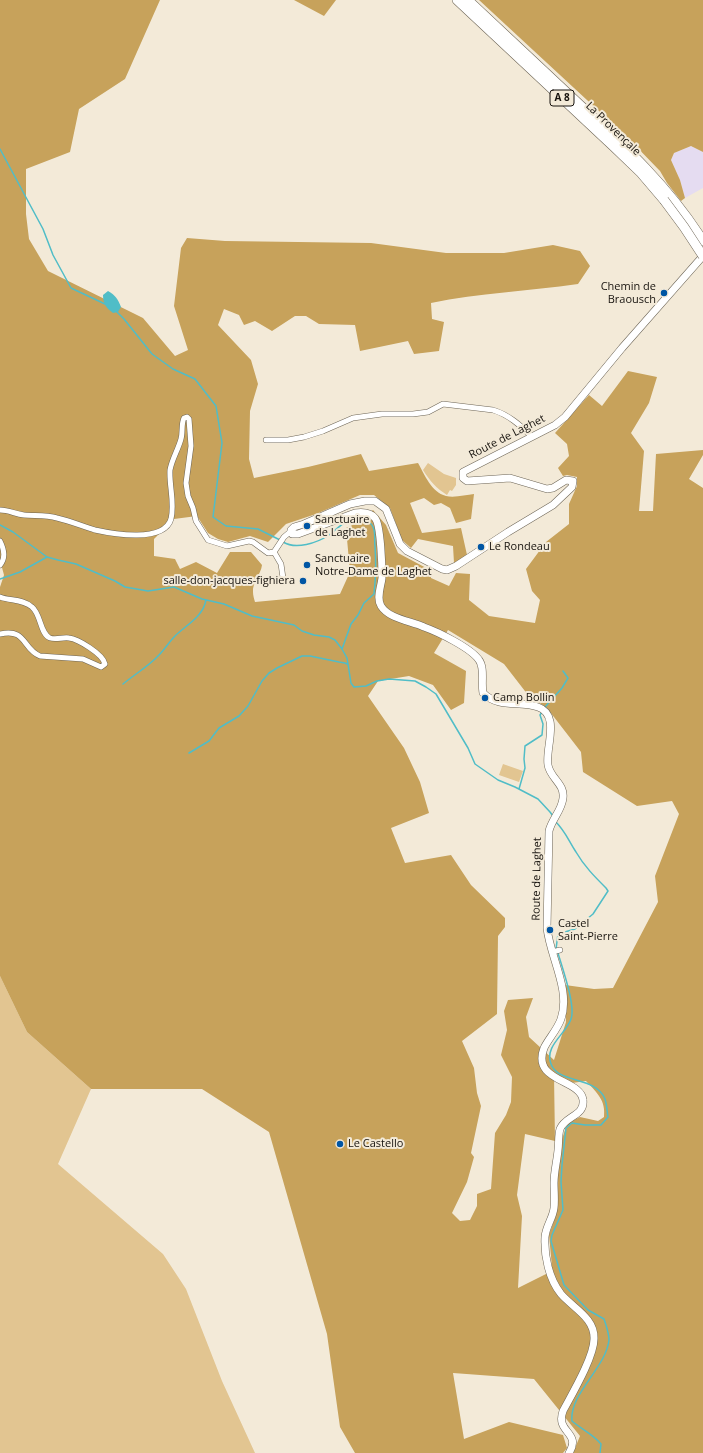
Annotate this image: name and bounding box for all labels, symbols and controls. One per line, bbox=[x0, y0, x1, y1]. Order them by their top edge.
road number: A 8 bbox=[550, 90, 574, 106]
street label: La Provençale bbox=[583, 100, 643, 158]
place label: Chemin de Braousch bbox=[601, 280, 656, 306]
marker: Chemin de Braousch bbox=[659, 288, 669, 298]
street label: Route de Laghet bbox=[467, 412, 547, 462]
place label: Sanctuaire de Laghet bbox=[315, 513, 369, 539]
marker: Sanctuaire de Laghet bbox=[302, 521, 312, 531]
place label: Le Rondeau bbox=[489, 540, 550, 554]
marker: Le Rondeau bbox=[476, 542, 486, 552]
place label: Sanctuaire Notre-Dame de Laghet bbox=[315, 552, 432, 578]
marker: Sanctuaire Notre-Dame de Laghet bbox=[302, 560, 312, 570]
place label: salle-don-jacques-fighiera bbox=[163, 574, 295, 588]
marker: salle-don-jacques-fighiera bbox=[298, 576, 308, 586]
place label: Camp Bollin bbox=[493, 691, 555, 705]
marker: Camp Bollin bbox=[480, 693, 490, 703]
street label: Route de Laghet bbox=[530, 837, 544, 921]
place label: Castel Saint-Pierre bbox=[558, 917, 618, 943]
marker: Castel Saint-Pierre bbox=[545, 925, 555, 935]
place label: Le Castello bbox=[348, 1137, 403, 1151]
marker: Le Castello bbox=[335, 1139, 345, 1149]

